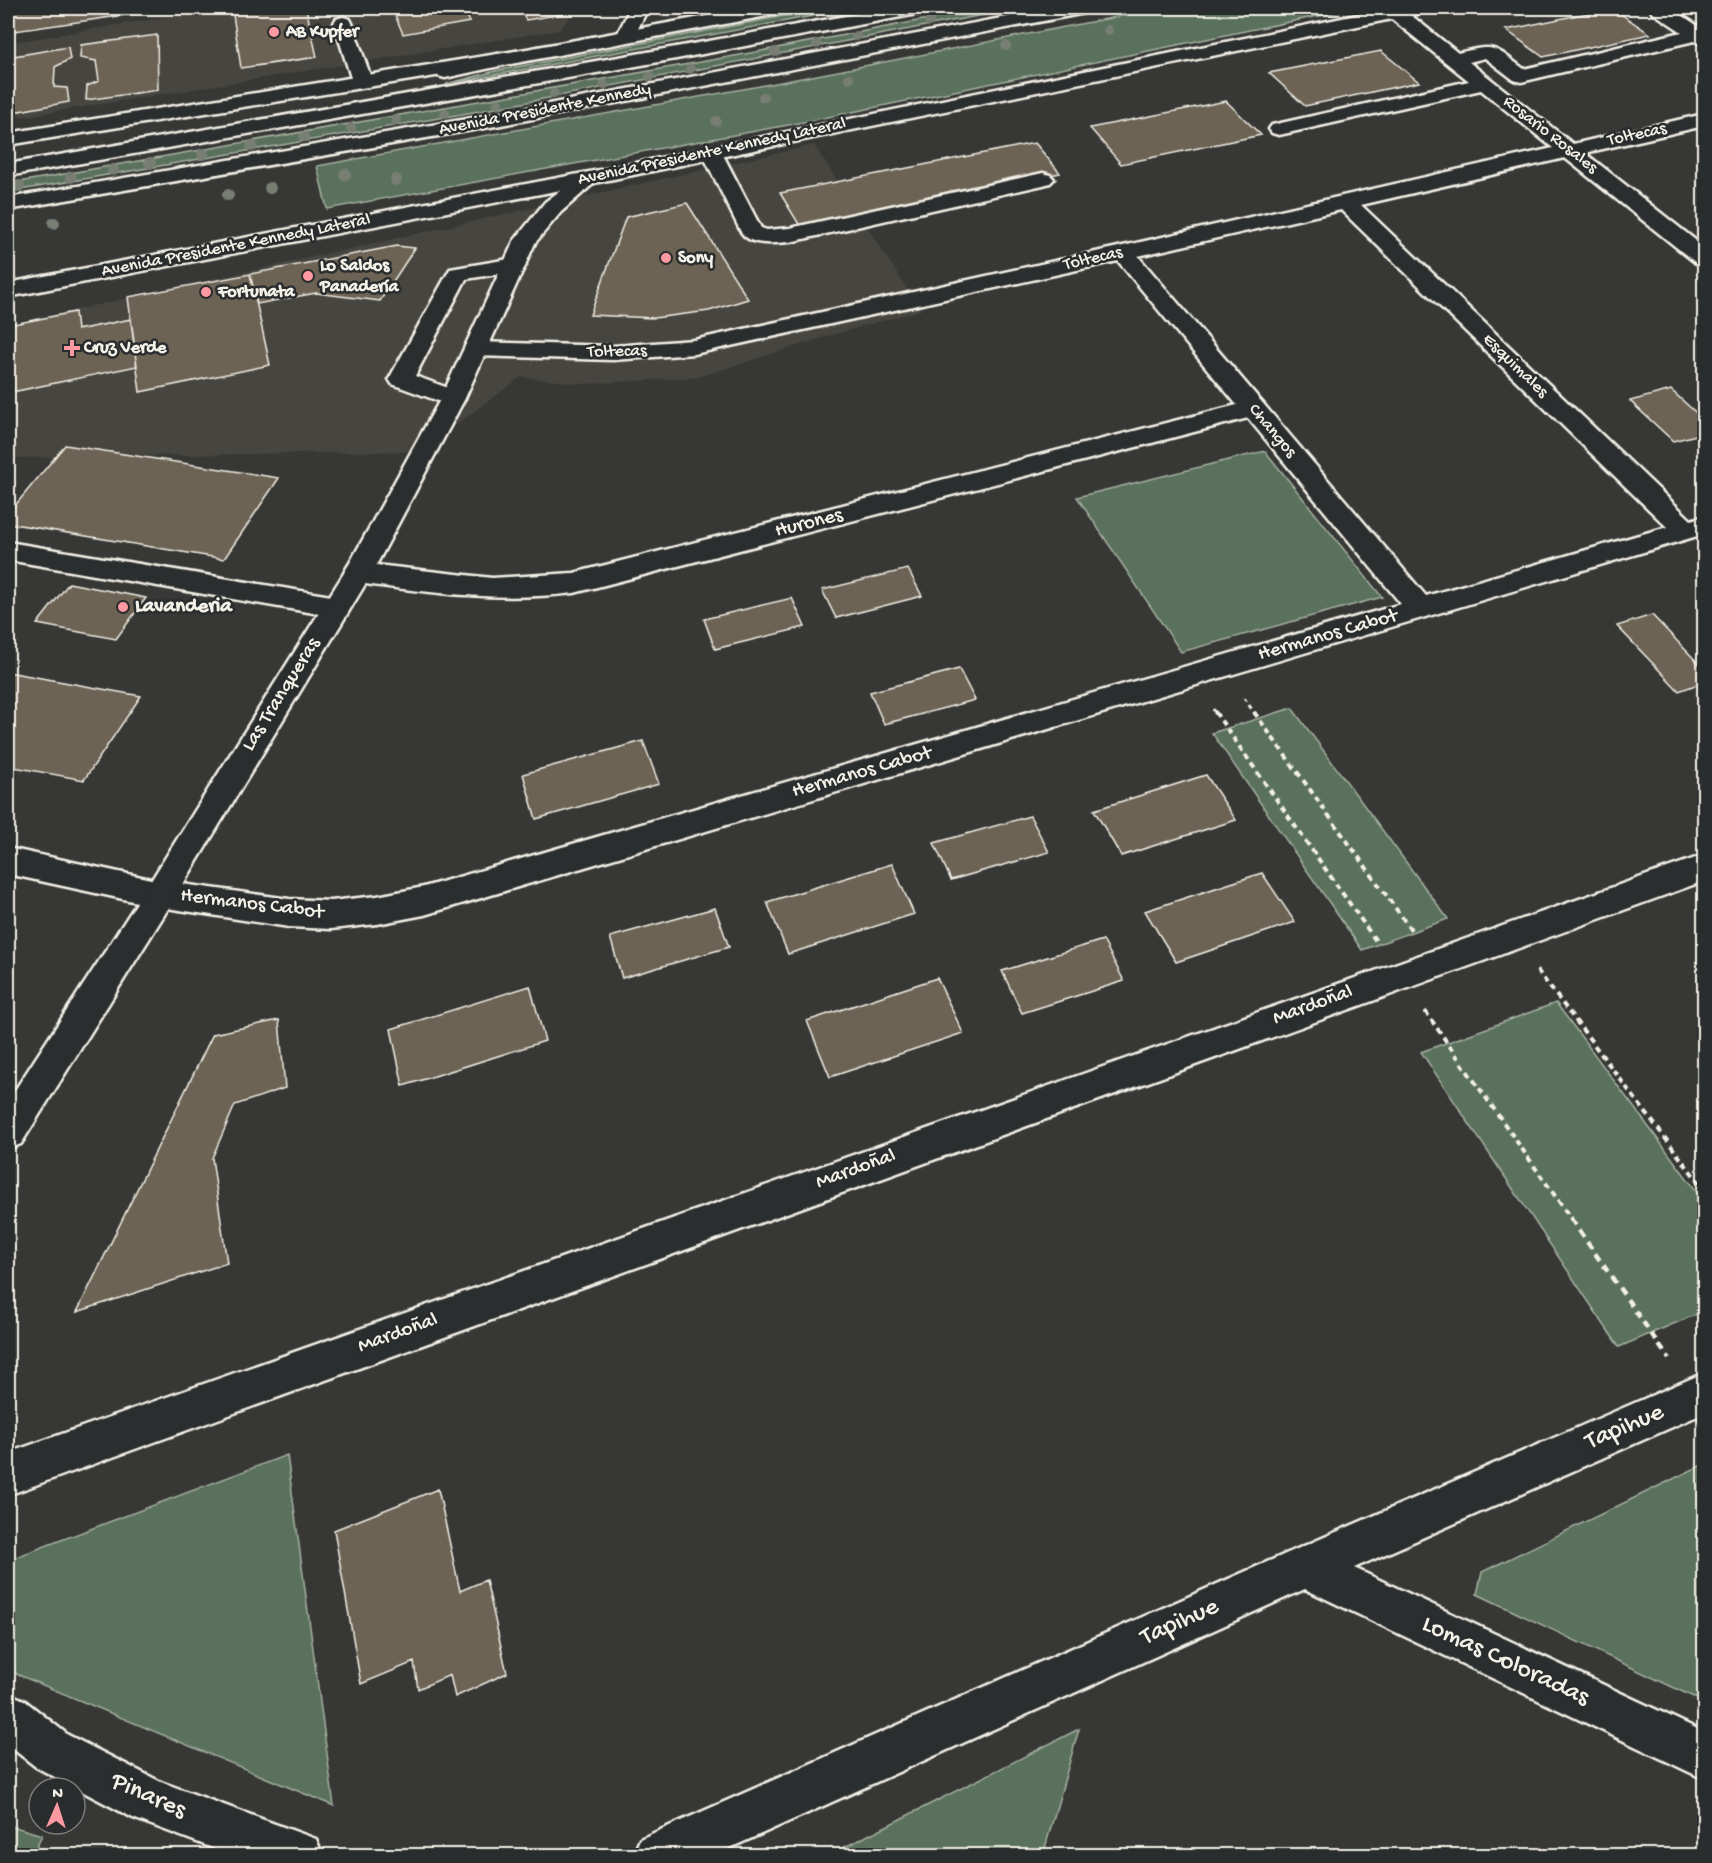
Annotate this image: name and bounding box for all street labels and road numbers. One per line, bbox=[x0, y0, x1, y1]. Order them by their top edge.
street label: Avenida Presidente Kennedy bbox=[437, 79, 653, 141]
street label: Rosario Rosales bbox=[1498, 91, 1603, 179]
street label: Avenida Presidente Kennedy Lateral bbox=[576, 113, 848, 191]
street label: Toltecas bbox=[1605, 118, 1670, 152]
street label: Avenida Presidente Kennedy Lateral bbox=[100, 210, 372, 282]
street label: Toltecas bbox=[1061, 242, 1126, 276]
street label: Esquimales bbox=[1478, 329, 1553, 404]
street label: Toltecas bbox=[586, 341, 648, 363]
street label: Changos bbox=[1243, 400, 1302, 463]
street label: Hurones bbox=[773, 503, 847, 544]
street label: Hermanos Cabot bbox=[1255, 603, 1403, 668]
street label: Las Tranqueras bbox=[237, 632, 328, 756]
street label: Hermanos Cabot bbox=[789, 740, 937, 805]
street label: Hermanos Cabot bbox=[179, 884, 327, 926]
street label: Mardoñal bbox=[1270, 980, 1356, 1032]
street label: Mardoñal bbox=[813, 1144, 899, 1196]
street label: Mardoñal bbox=[355, 1308, 441, 1360]
street label: Tapihue bbox=[1579, 1397, 1670, 1459]
street label: Tapihue bbox=[1134, 1592, 1224, 1655]
street label: Lomas Coloradas bbox=[1416, 1610, 1595, 1715]
street label: Pinares bbox=[105, 1766, 192, 1828]

